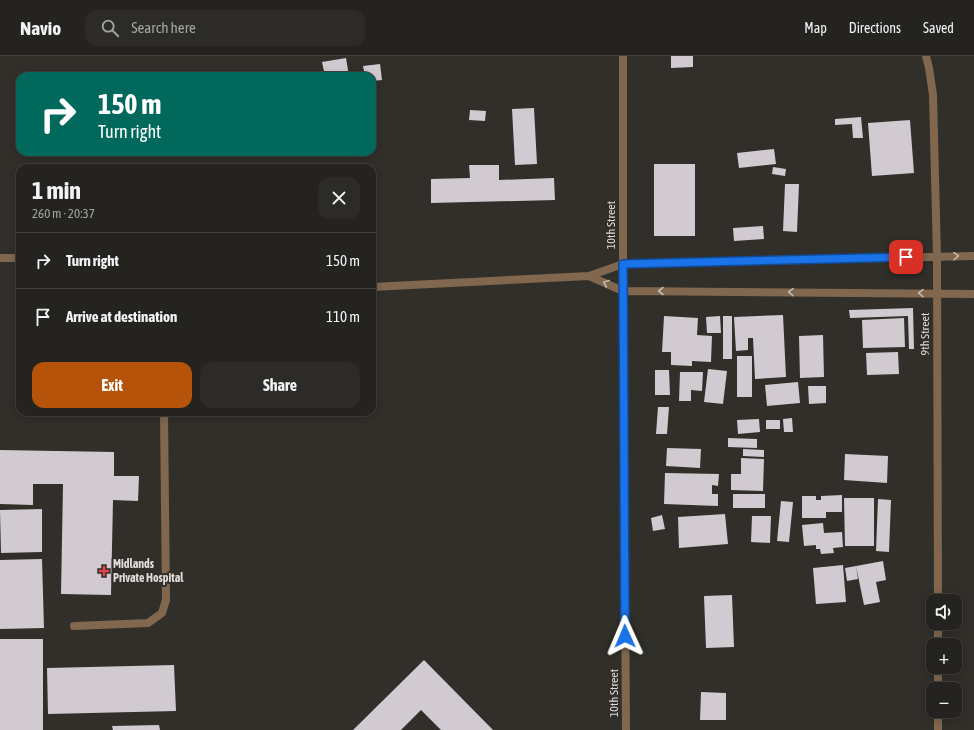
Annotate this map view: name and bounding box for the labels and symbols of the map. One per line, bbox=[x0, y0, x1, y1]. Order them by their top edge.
street label: 10th Street bbox=[604, 200, 618, 249]
pin bbox=[889, 240, 923, 274]
one-way arrow bbox=[953, 252, 959, 261]
one-way arrow bbox=[602, 280, 609, 288]
one-way arrow bbox=[658, 287, 664, 295]
one-way arrow bbox=[788, 288, 794, 296]
one-way arrow bbox=[918, 289, 924, 297]
street label: 9th Street bbox=[918, 312, 932, 355]
place label: Midlands Private Hospital bbox=[113, 557, 184, 585]
marker: Midlands Private Hospital bbox=[98, 565, 110, 577]
position arrow bbox=[604, 615, 646, 657]
street label: 10th Street bbox=[607, 668, 621, 717]

